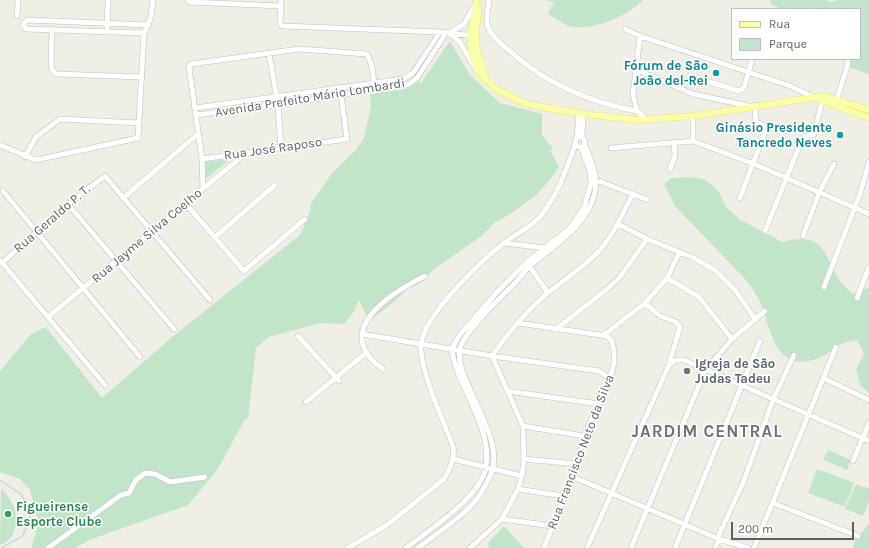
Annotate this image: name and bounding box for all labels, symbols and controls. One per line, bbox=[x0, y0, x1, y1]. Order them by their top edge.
legend bbox=[731, 8, 861, 60]
text: Rua bbox=[769, 17, 790, 31]
text: Parque bbox=[769, 37, 807, 51]
place label: Fórum de São João del-Rei bbox=[624, 58, 708, 89]
marker: Fórum de São João del-Rei bbox=[711, 68, 721, 78]
street label: Avenida Prefeito Mário Lombardi bbox=[214, 75, 406, 121]
place label: Ginásio Presidente Tancredo Neves bbox=[716, 120, 832, 151]
marker: Ginásio Presidente Tancredo Neves bbox=[835, 130, 845, 140]
street label: Rua José Raposo bbox=[223, 134, 323, 164]
street label: Rua Geraldo P. T. bbox=[11, 182, 93, 256]
street label: Rua Jayme Silva Coelho bbox=[89, 185, 205, 287]
place label: Igreja de São Judas Tadeu bbox=[695, 356, 775, 387]
marker: Igreja de São Judas Tadeu bbox=[682, 366, 692, 376]
street label: Rua Francisco Neto da Silva bbox=[544, 372, 618, 532]
district label: JARDIM CENTRAL bbox=[631, 422, 783, 442]
place label: Figueirense Esporte Clube bbox=[16, 499, 101, 530]
marker: Figueirense Esporte Clube bbox=[3, 509, 13, 519]
scale bar bbox=[733, 514, 856, 540]
text: 200 m bbox=[738, 522, 773, 536]

